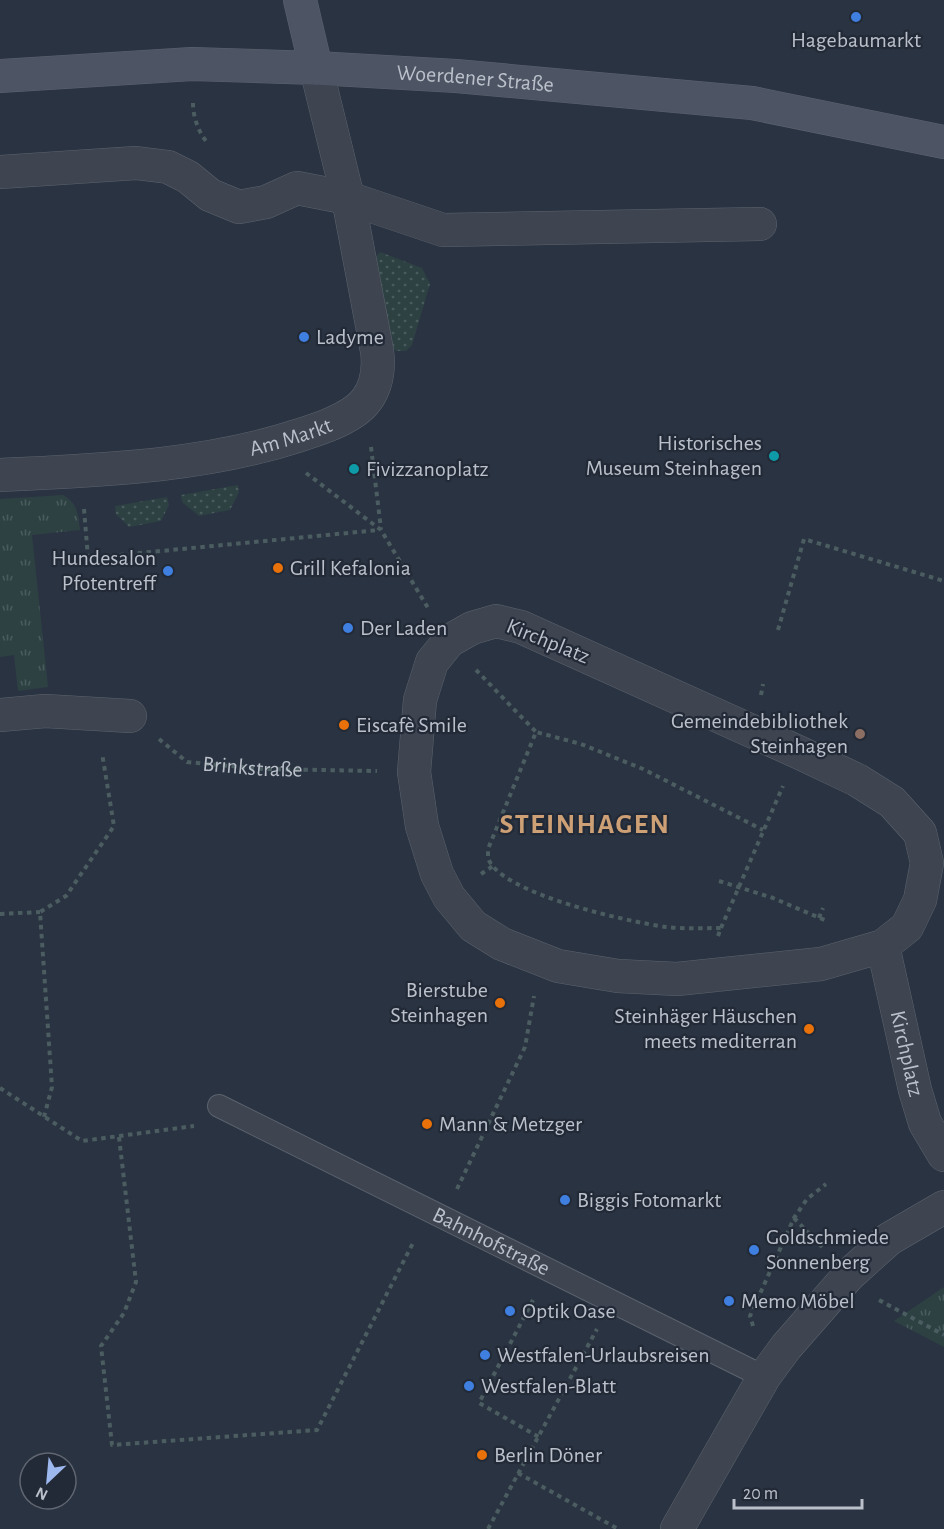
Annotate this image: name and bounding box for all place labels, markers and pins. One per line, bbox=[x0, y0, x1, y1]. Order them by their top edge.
marker: Hagebaumarkt bbox=[849, 10, 863, 24]
place label: Hagebaumarkt bbox=[791, 29, 921, 51]
place label: Ladyme bbox=[316, 326, 384, 348]
marker: Ladyme bbox=[297, 330, 311, 344]
place label: Historisches Museum Steinhagen bbox=[586, 432, 762, 479]
marker: Historisches Museum Steinhagen bbox=[767, 449, 781, 463]
place label: Fivizzanoplatz bbox=[366, 458, 489, 480]
marker: Fivizzanoplatz bbox=[347, 462, 361, 476]
place label: Hundesalon Pfotentreff bbox=[52, 547, 157, 594]
place label: Grill Kefalonia bbox=[290, 557, 411, 579]
marker: Grill Kefalonia bbox=[271, 561, 285, 575]
marker: Hundesalon Pfotentreff bbox=[161, 564, 175, 578]
place label: Der Laden bbox=[360, 617, 447, 639]
marker: Der Laden bbox=[341, 621, 355, 635]
place label: Gemeindebibliothek Steinhagen bbox=[671, 710, 848, 757]
place label: Eiscafè Smile bbox=[356, 714, 467, 736]
marker: Eiscafè Smile bbox=[337, 718, 351, 732]
marker: Gemeindebibliothek Steinhagen bbox=[853, 727, 867, 741]
place label: Bierstube Steinhagen bbox=[390, 979, 488, 1026]
marker: Bierstube Steinhagen bbox=[493, 996, 507, 1010]
place label: Steinhäger Häuschen meets mediterran bbox=[614, 1005, 797, 1052]
marker: Steinhäger Häuschen meets mediterran bbox=[802, 1022, 816, 1036]
place label: Mann & Metzger bbox=[439, 1113, 582, 1135]
marker: Mann & Metzger bbox=[420, 1117, 434, 1131]
place label: Biggis Fotomarkt bbox=[577, 1189, 721, 1211]
marker: Biggis Fotomarkt bbox=[558, 1193, 572, 1207]
place label: Goldschmiede Sonnenberg bbox=[766, 1226, 889, 1273]
marker: Goldschmiede Sonnenberg bbox=[747, 1243, 761, 1257]
place label: Memo Möbel bbox=[741, 1290, 855, 1312]
marker: Memo Möbel bbox=[722, 1294, 736, 1308]
place label: Optik Oase bbox=[522, 1300, 616, 1322]
marker: Optik Oase bbox=[503, 1304, 517, 1318]
place label: Westfalen-Urlaubsreisen bbox=[497, 1344, 710, 1366]
marker: Westfalen-Urlaubsreisen bbox=[478, 1348, 492, 1362]
place label: Westfalen-Blatt bbox=[481, 1375, 616, 1397]
marker: Westfalen-Blatt bbox=[462, 1379, 476, 1393]
place label: Berlin Döner bbox=[494, 1444, 602, 1466]
marker: Berlin Döner bbox=[475, 1448, 489, 1462]

